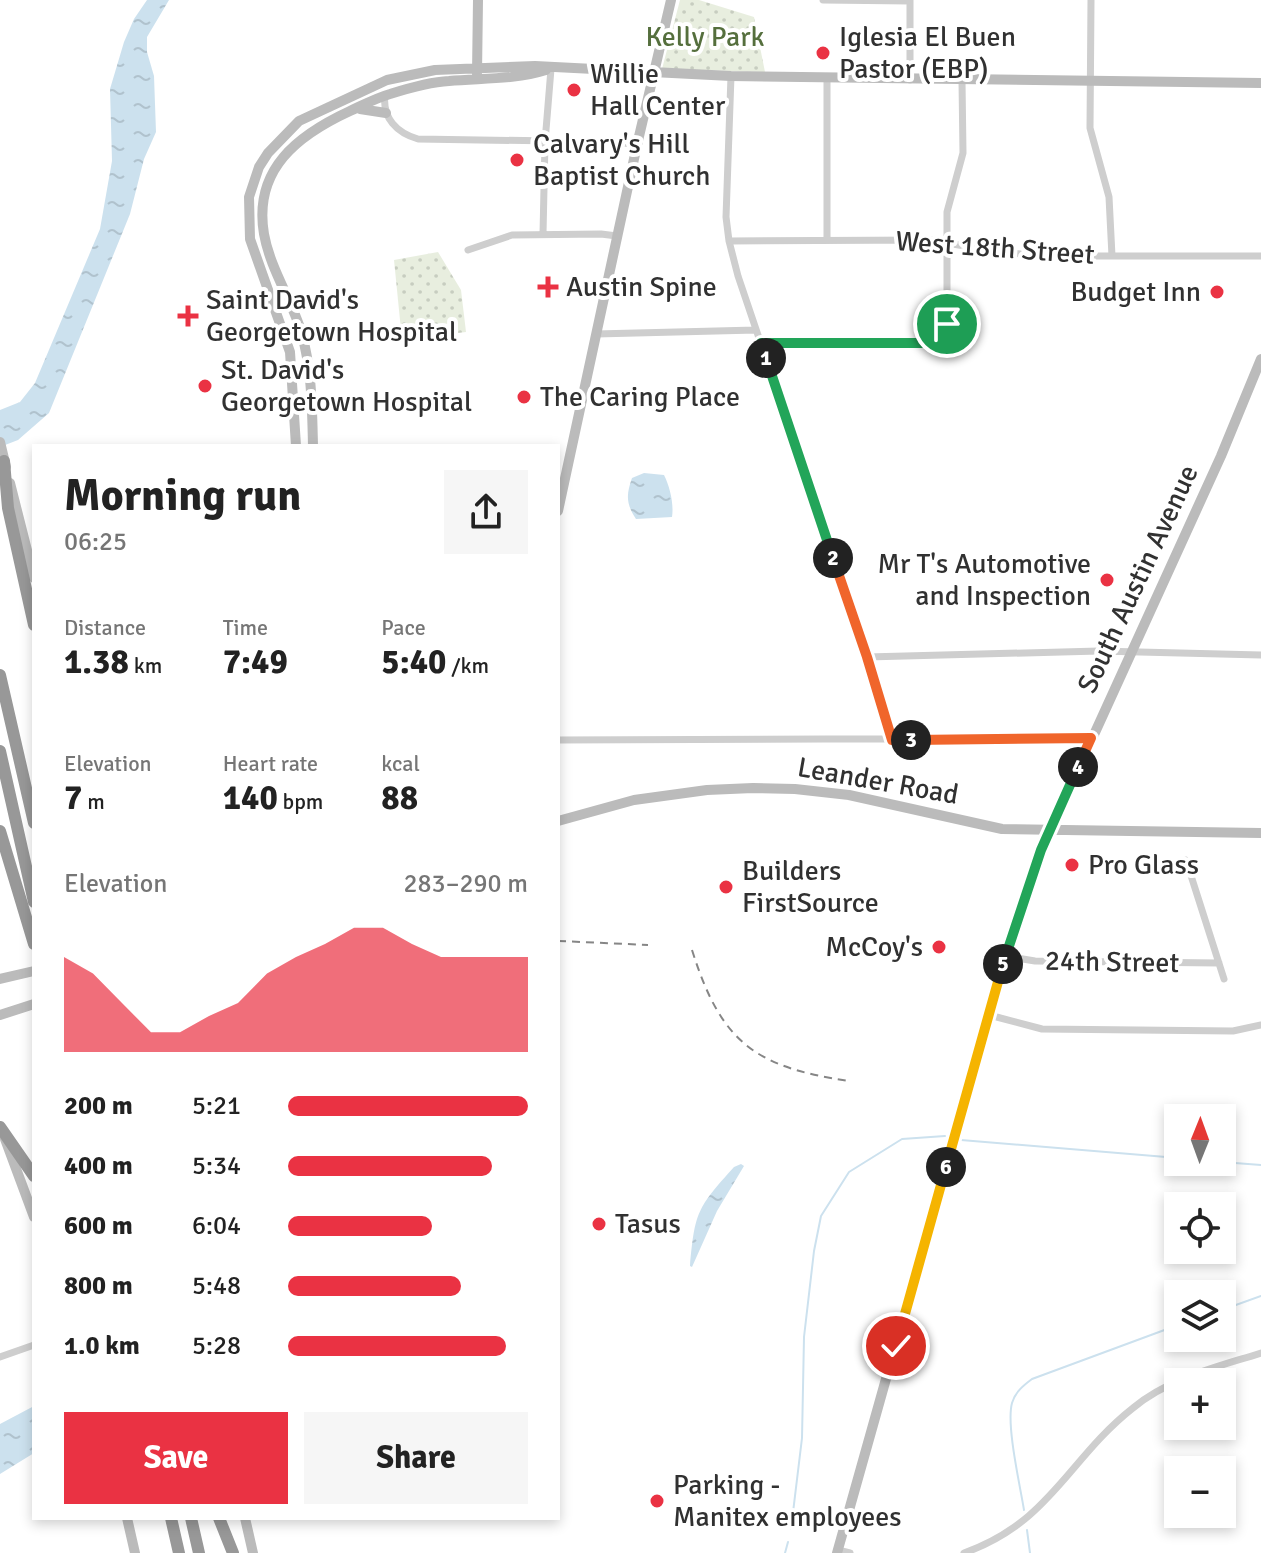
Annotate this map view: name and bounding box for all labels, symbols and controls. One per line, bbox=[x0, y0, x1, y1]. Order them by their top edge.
park label: Kelly Park bbox=[645, 20, 765, 54]
place label: Iglesia El Buen Pastor (EBP) bbox=[839, 20, 1016, 86]
marker: Iglesia El Buen Pastor (EBP) bbox=[814, 44, 832, 62]
place label: Willie Hall Center bbox=[590, 57, 726, 123]
marker: Willie Hall Center bbox=[565, 81, 583, 99]
place label: Calvary's Hill Baptist Church bbox=[533, 127, 710, 193]
marker: Calvary's Hill Baptist Church bbox=[508, 151, 526, 169]
street label: West 18th Street bbox=[894, 224, 1096, 272]
place label: Austin Spine bbox=[566, 270, 717, 304]
place label: Budget Inn bbox=[1070, 275, 1201, 309]
marker: Austin Spine bbox=[537, 276, 559, 298]
place label: Saint David's Georgetown Hospital bbox=[206, 283, 457, 349]
marker: Budget Inn bbox=[1208, 283, 1226, 301]
pin bbox=[913, 290, 981, 358]
icon: arrive bbox=[925, 302, 969, 346]
marker: Saint David's Georgetown Hospital bbox=[177, 305, 199, 327]
pin: 1 bbox=[746, 338, 786, 378]
text: 1 bbox=[760, 344, 772, 371]
place label: St. David's Georgetown Hospital bbox=[221, 353, 472, 419]
marker: St. David's Georgetown Hospital bbox=[196, 377, 214, 395]
place label: The Caring Place bbox=[540, 380, 740, 414]
marker: The Caring Place bbox=[515, 388, 533, 406]
street label: South Austin Avenue bbox=[1070, 460, 1206, 698]
text: Morning run bbox=[64, 469, 301, 523]
button: share bbox=[444, 470, 528, 554]
text: 06:25 bbox=[64, 526, 127, 558]
pin: 2 bbox=[813, 538, 853, 578]
text: 2 bbox=[827, 544, 839, 571]
place label: Mr T's Automotive and Inspection bbox=[877, 547, 1091, 613]
marker: Mr T's Automotive and Inspection bbox=[1098, 571, 1116, 589]
text: Distance bbox=[64, 614, 146, 641]
text: Time bbox=[223, 614, 268, 641]
text: Pace bbox=[381, 614, 426, 641]
text: 1.38 bbox=[64, 641, 129, 683]
text: 7:49 bbox=[223, 641, 288, 683]
text: 5:40 bbox=[381, 641, 446, 683]
text: km bbox=[129, 652, 162, 679]
text: /km bbox=[446, 652, 489, 679]
pin: 3 bbox=[891, 720, 931, 760]
text: 3 bbox=[905, 726, 917, 753]
pin: 4 bbox=[1058, 747, 1098, 787]
text: Elevation bbox=[64, 750, 152, 777]
text: Heart rate bbox=[223, 750, 318, 777]
text: kcal bbox=[381, 750, 420, 777]
street label: Leander Road bbox=[795, 750, 961, 812]
text: 4 bbox=[1072, 753, 1084, 780]
text: 7 bbox=[64, 777, 82, 819]
text: 140 bbox=[223, 777, 278, 819]
text: 88 bbox=[381, 777, 418, 819]
text: m bbox=[82, 788, 105, 815]
text: bpm bbox=[278, 788, 323, 815]
place label: Pro Glass bbox=[1088, 848, 1199, 882]
place label: Builders FirstSource bbox=[742, 854, 879, 920]
marker: Pro Glass bbox=[1063, 856, 1081, 874]
text: Elevation bbox=[64, 868, 168, 900]
text: 283–290 m bbox=[404, 868, 528, 900]
marker: Builders FirstSource bbox=[717, 878, 735, 896]
place label: McCoy's bbox=[825, 930, 923, 964]
marker: McCoy's bbox=[930, 938, 948, 956]
pin: 5 bbox=[983, 944, 1023, 984]
street label: 24th Street bbox=[1045, 944, 1180, 980]
text: 5 bbox=[997, 950, 1009, 977]
text: 200 m bbox=[64, 1090, 133, 1122]
text: 5:21 bbox=[192, 1090, 241, 1122]
north arrow bbox=[1164, 1104, 1236, 1176]
map controls bbox=[1164, 1104, 1236, 1528]
pin: 6 bbox=[926, 1147, 966, 1187]
text: 400 m bbox=[64, 1150, 133, 1182]
text: 5:34 bbox=[192, 1150, 241, 1182]
text: 6 bbox=[940, 1153, 952, 1180]
button: locate bbox=[1164, 1192, 1236, 1264]
place label: Tasus bbox=[615, 1207, 681, 1241]
text: 600 m bbox=[64, 1210, 133, 1242]
text: 6:04 bbox=[192, 1210, 241, 1242]
marker: Tasus bbox=[590, 1215, 608, 1233]
text: 800 m bbox=[64, 1270, 133, 1302]
text: 5:48 bbox=[192, 1270, 241, 1302]
button: layers bbox=[1164, 1280, 1236, 1352]
pin bbox=[862, 1312, 930, 1380]
icon: check bbox=[874, 1324, 918, 1368]
text: 1.0 km bbox=[64, 1330, 140, 1362]
text: 5:28 bbox=[192, 1330, 241, 1362]
button: + bbox=[1164, 1368, 1236, 1440]
button: Save bbox=[64, 1412, 288, 1504]
button: Share bbox=[304, 1412, 528, 1504]
button: − bbox=[1164, 1456, 1236, 1528]
place label: Parking - Manitex employees bbox=[673, 1468, 901, 1534]
marker: Parking - Manitex employees bbox=[648, 1492, 666, 1510]

